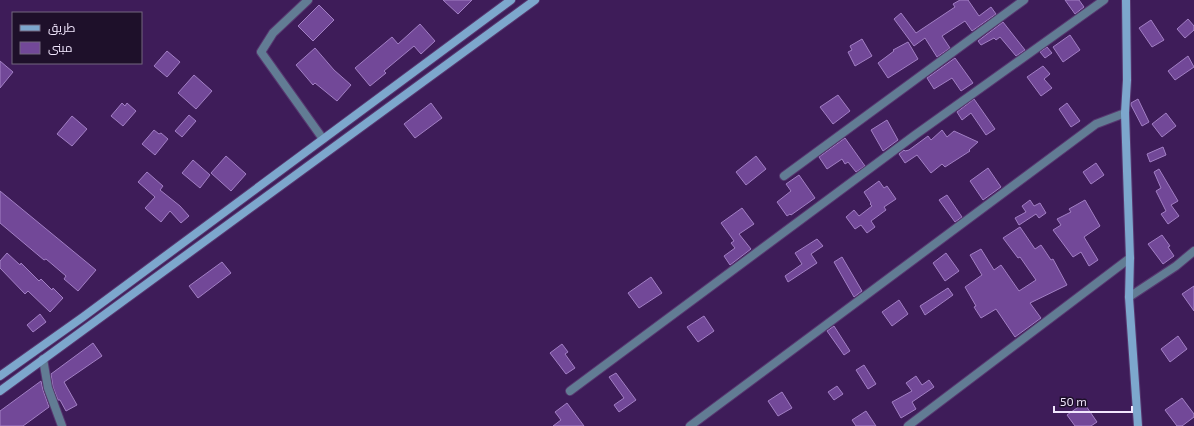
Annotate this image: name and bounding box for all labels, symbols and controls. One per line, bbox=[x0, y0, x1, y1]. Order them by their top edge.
legend bbox=[12, 12, 142, 64]
text: طريق bbox=[48, 20, 76, 35]
text: مبنى bbox=[48, 40, 73, 55]
scale bar bbox=[1054, 388, 1132, 414]
text: 50 m bbox=[1060, 394, 1087, 408]

